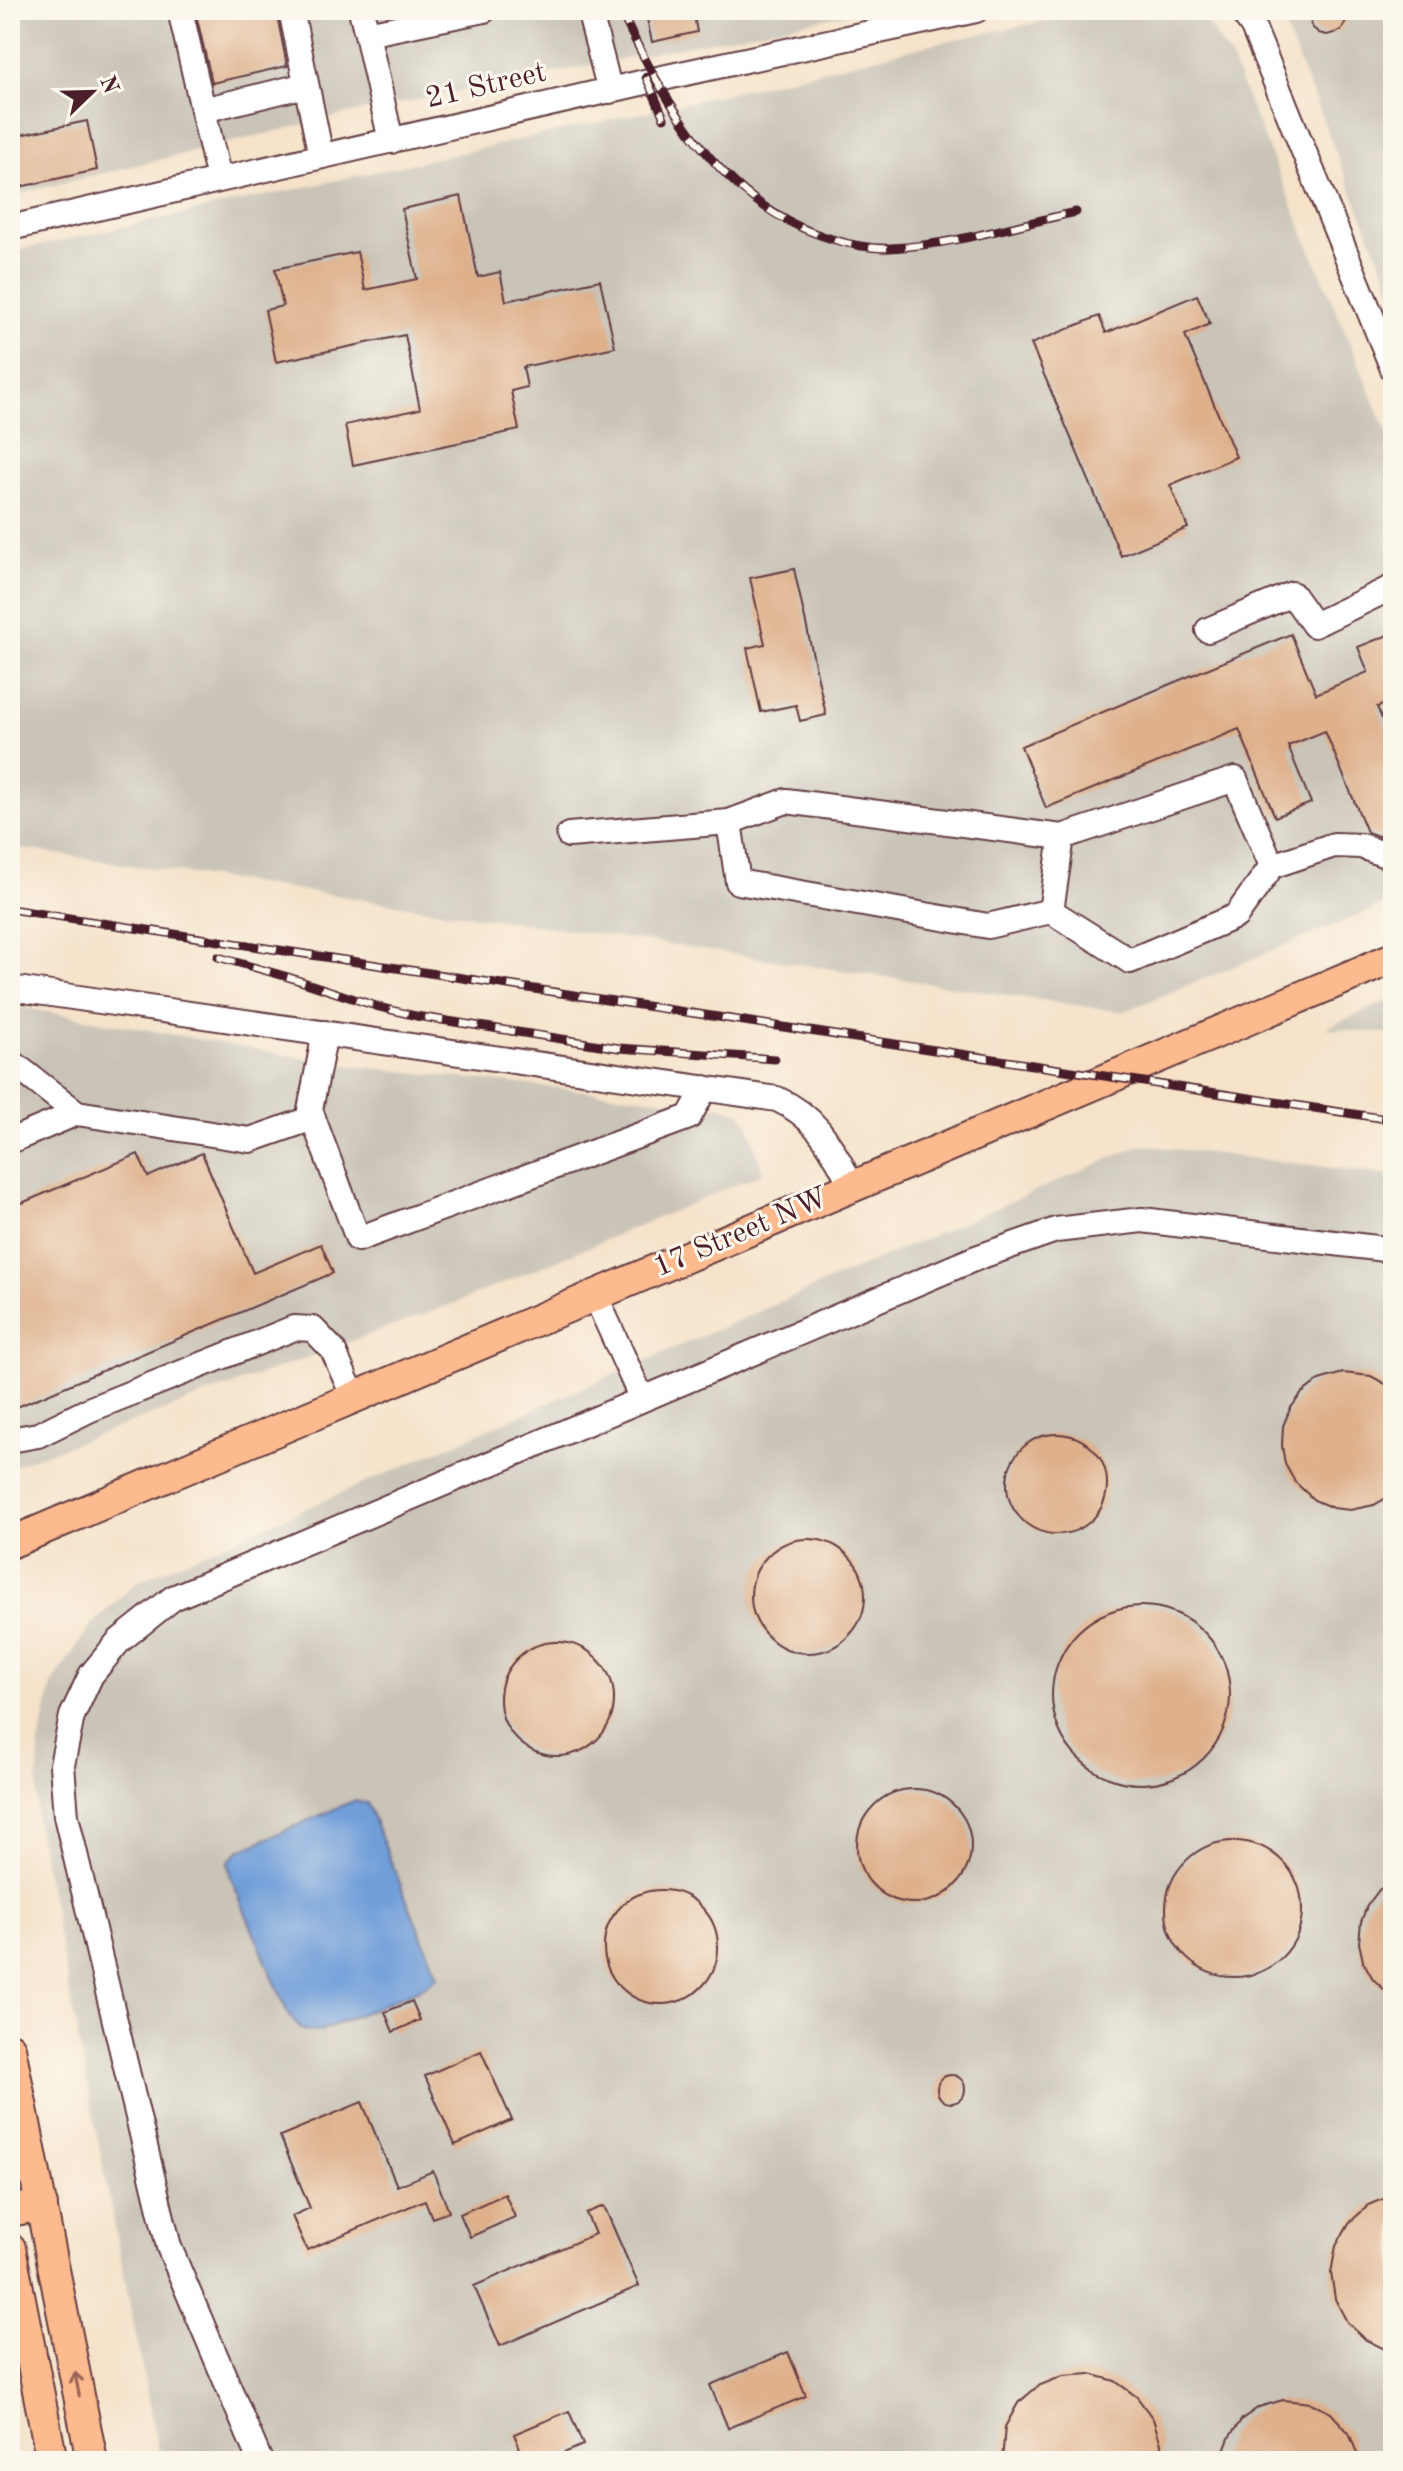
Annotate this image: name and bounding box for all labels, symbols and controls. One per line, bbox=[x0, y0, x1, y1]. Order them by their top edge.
north arrow bbox=[52, 52, 132, 132]
street label: 21 Street bbox=[423, 58, 549, 114]
text: N bbox=[95, 73, 122, 97]
street label: 17 Street NW bbox=[649, 1183, 833, 1283]
one-way arrow bbox=[69, 2372, 84, 2398]

